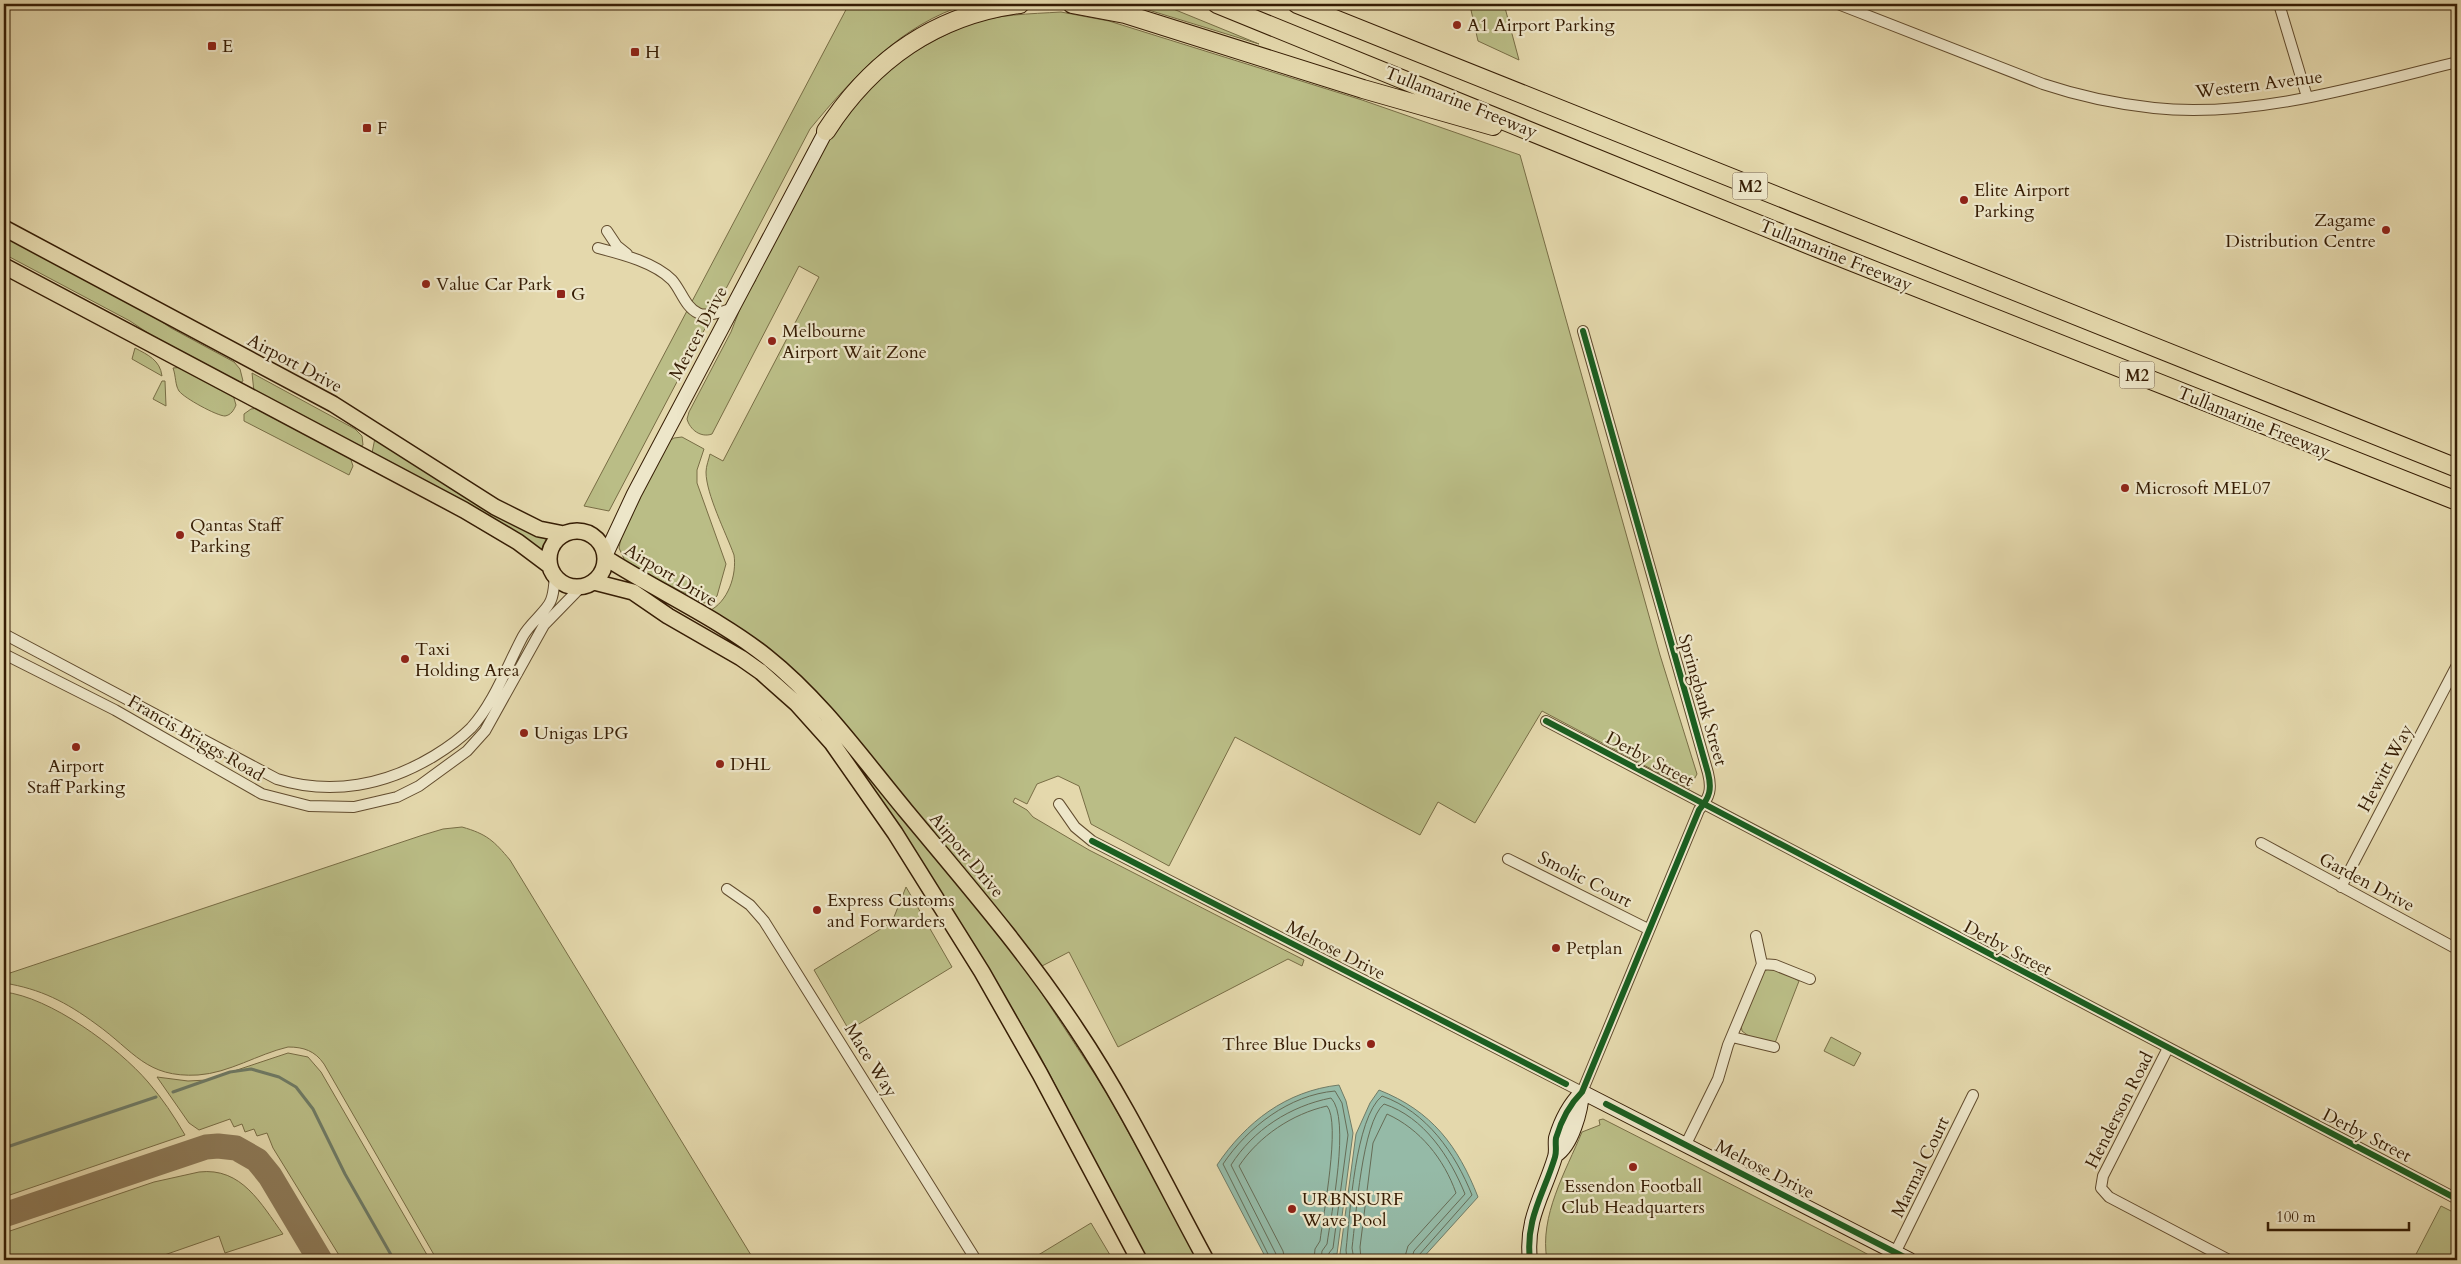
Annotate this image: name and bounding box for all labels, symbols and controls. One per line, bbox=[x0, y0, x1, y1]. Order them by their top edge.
place label: A1 Airport Parking bbox=[1467, 13, 1616, 38]
marker: A1 Airport Parking bbox=[1451, 19, 1463, 31]
place label: E bbox=[222, 34, 233, 59]
marker: E bbox=[206, 40, 218, 52]
place label: H bbox=[645, 40, 660, 65]
marker: H bbox=[629, 46, 641, 58]
street label: Tullamarine Freeway bbox=[1381, 60, 1541, 145]
street label: Western Avenue bbox=[2193, 64, 2324, 105]
place label: F bbox=[377, 116, 387, 141]
marker: F bbox=[361, 122, 373, 134]
road number: M2 bbox=[1732, 172, 1768, 200]
place label: Elite Airport Parking bbox=[1974, 178, 2070, 224]
marker: Elite Airport Parking bbox=[1958, 194, 1970, 206]
place label: Zagame Distribution Centre bbox=[2225, 208, 2376, 254]
street label: Tullamarine Freeway bbox=[1756, 213, 1916, 298]
marker: Zagame Distribution Centre bbox=[2380, 224, 2392, 236]
place label: Value Car Park bbox=[436, 272, 552, 297]
marker: Value Car Park bbox=[420, 278, 432, 290]
place label: G bbox=[571, 282, 585, 307]
street label: Mercer Drive bbox=[663, 282, 734, 385]
marker: G bbox=[555, 288, 567, 300]
place label: Melbourne Airport Wait Zone bbox=[782, 319, 927, 365]
street label: Airport Drive bbox=[243, 328, 347, 399]
marker: Melbourne Airport Wait Zone bbox=[766, 335, 778, 347]
road number: M2 bbox=[2120, 362, 2154, 388]
street label: Tullamarine Freeway bbox=[2174, 380, 2334, 465]
place label: Microsoft MEL07 bbox=[2135, 476, 2271, 501]
marker: Microsoft MEL07 bbox=[2119, 482, 2131, 494]
place label: Qantas Staff Parking bbox=[190, 513, 284, 559]
marker: Qantas Staff Parking bbox=[174, 529, 186, 541]
street label: Airport Drive bbox=[620, 538, 722, 613]
street label: Springbank Street bbox=[1672, 631, 1733, 769]
place label: Taxi Holding Area bbox=[415, 637, 520, 683]
marker: Taxi Holding Area bbox=[399, 653, 411, 665]
street label: Francis Briggs Road bbox=[123, 689, 269, 788]
street label: Hewitt Way bbox=[2352, 720, 2419, 817]
place label: Unigas LPG bbox=[534, 721, 629, 746]
street label: Derby Street bbox=[1601, 726, 1699, 793]
marker: Unigas LPG bbox=[518, 727, 530, 739]
marker: Airport Staff Parking bbox=[70, 741, 82, 753]
place label: DHL bbox=[730, 752, 771, 777]
place label: Airport Staff Parking bbox=[27, 754, 126, 800]
marker: DHL bbox=[714, 758, 726, 770]
street label: Airport Drive bbox=[923, 807, 1010, 903]
street label: Smolic Court bbox=[1534, 845, 1636, 914]
street label: Garden Drive bbox=[2315, 847, 2419, 918]
place label: Express Customs and Forwarders bbox=[827, 888, 955, 934]
marker: Express Customs and Forwarders bbox=[811, 904, 823, 916]
street label: Melrose Drive bbox=[1282, 915, 1390, 986]
street label: Derby Street bbox=[1959, 915, 2057, 982]
place label: Petplan bbox=[1566, 936, 1623, 961]
marker: Petplan bbox=[1550, 942, 1562, 954]
street label: Mace Way bbox=[838, 1018, 903, 1103]
place label: Three Blue Ducks bbox=[1222, 1032, 1361, 1057]
marker: Three Blue Ducks bbox=[1365, 1038, 1377, 1050]
street label: Henderson Road bbox=[2079, 1047, 2160, 1173]
street label: Derby Street bbox=[2318, 1102, 2416, 1169]
street label: Marmal Court bbox=[1885, 1112, 1956, 1222]
street label: Melrose Drive bbox=[1711, 1134, 1819, 1205]
marker: Essendon Football Club Headquarters bbox=[1627, 1161, 1639, 1173]
place label: Essendon Football Club Headquarters bbox=[1561, 1174, 1705, 1220]
place label: URBNSURF Wave Pool bbox=[1301, 1187, 1403, 1233]
scale bar bbox=[2268, 1199, 2410, 1231]
marker: URBNSURF Wave Pool bbox=[1286, 1203, 1298, 1215]
text: 100 m bbox=[2276, 1207, 2316, 1227]

